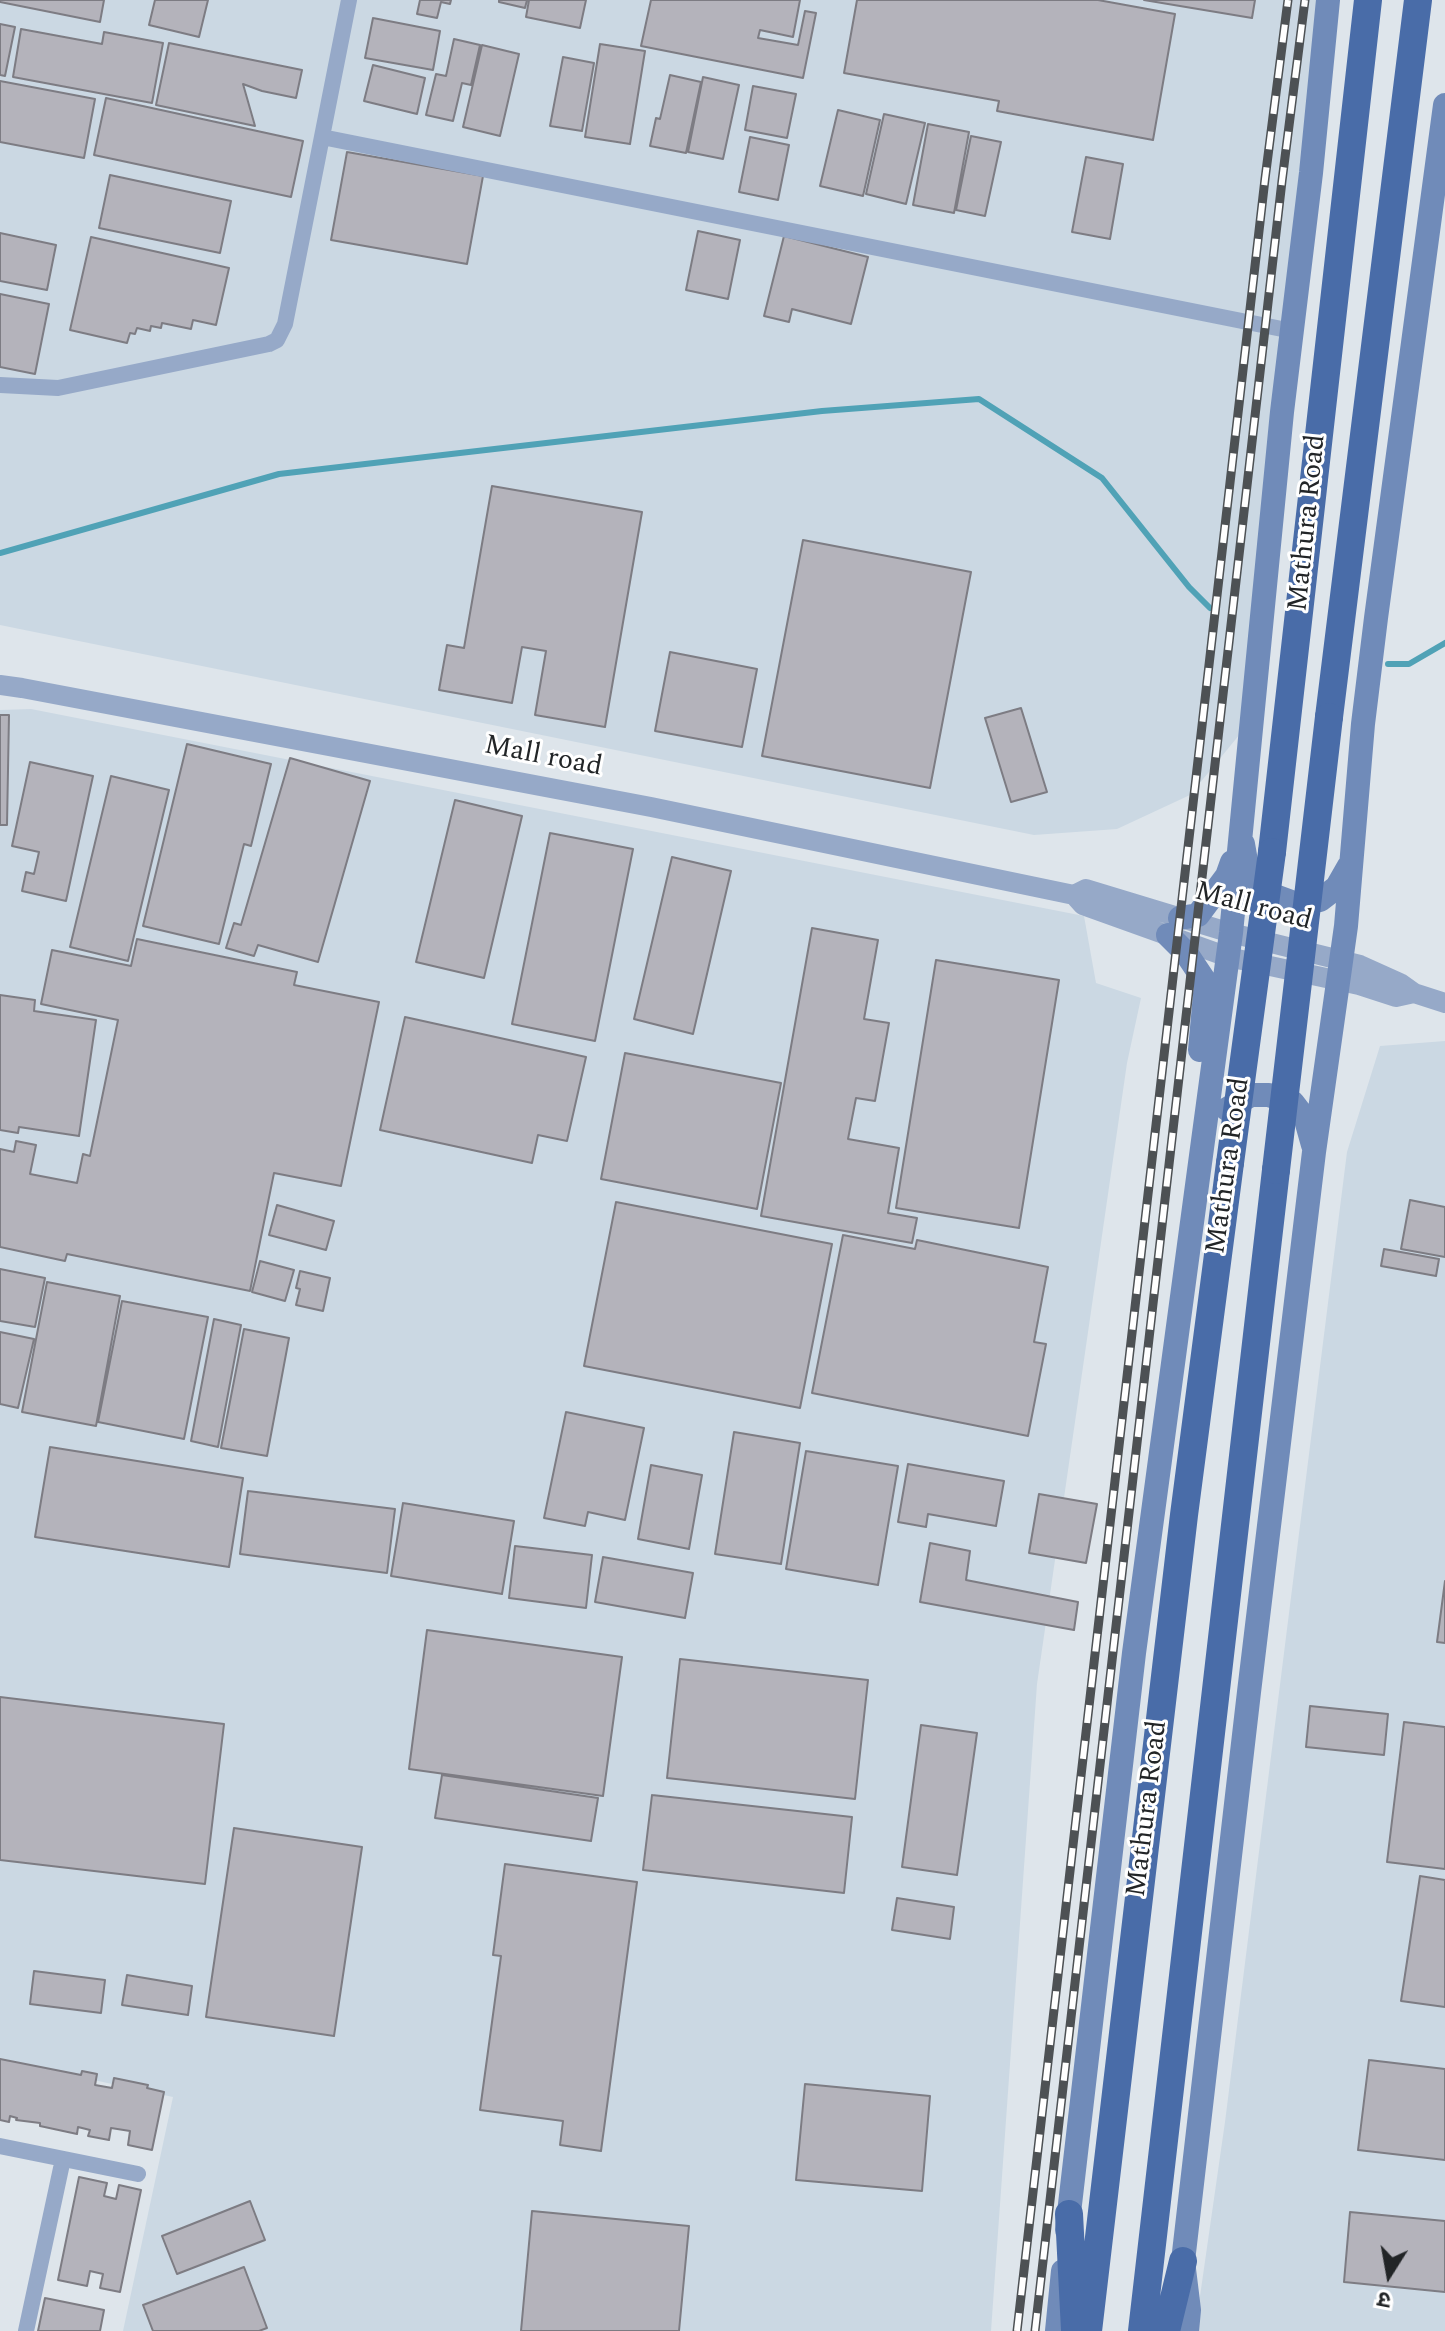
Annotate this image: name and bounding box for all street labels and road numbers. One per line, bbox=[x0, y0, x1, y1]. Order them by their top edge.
street label: Mathura Road bbox=[1283, 433, 1335, 613]
street label: Mall road bbox=[481, 730, 605, 786]
street label: Mall road bbox=[1191, 876, 1315, 940]
street label: Mathura Road bbox=[1201, 1076, 1259, 1256]
street label: Mathura Road bbox=[1121, 1719, 1177, 1899]

